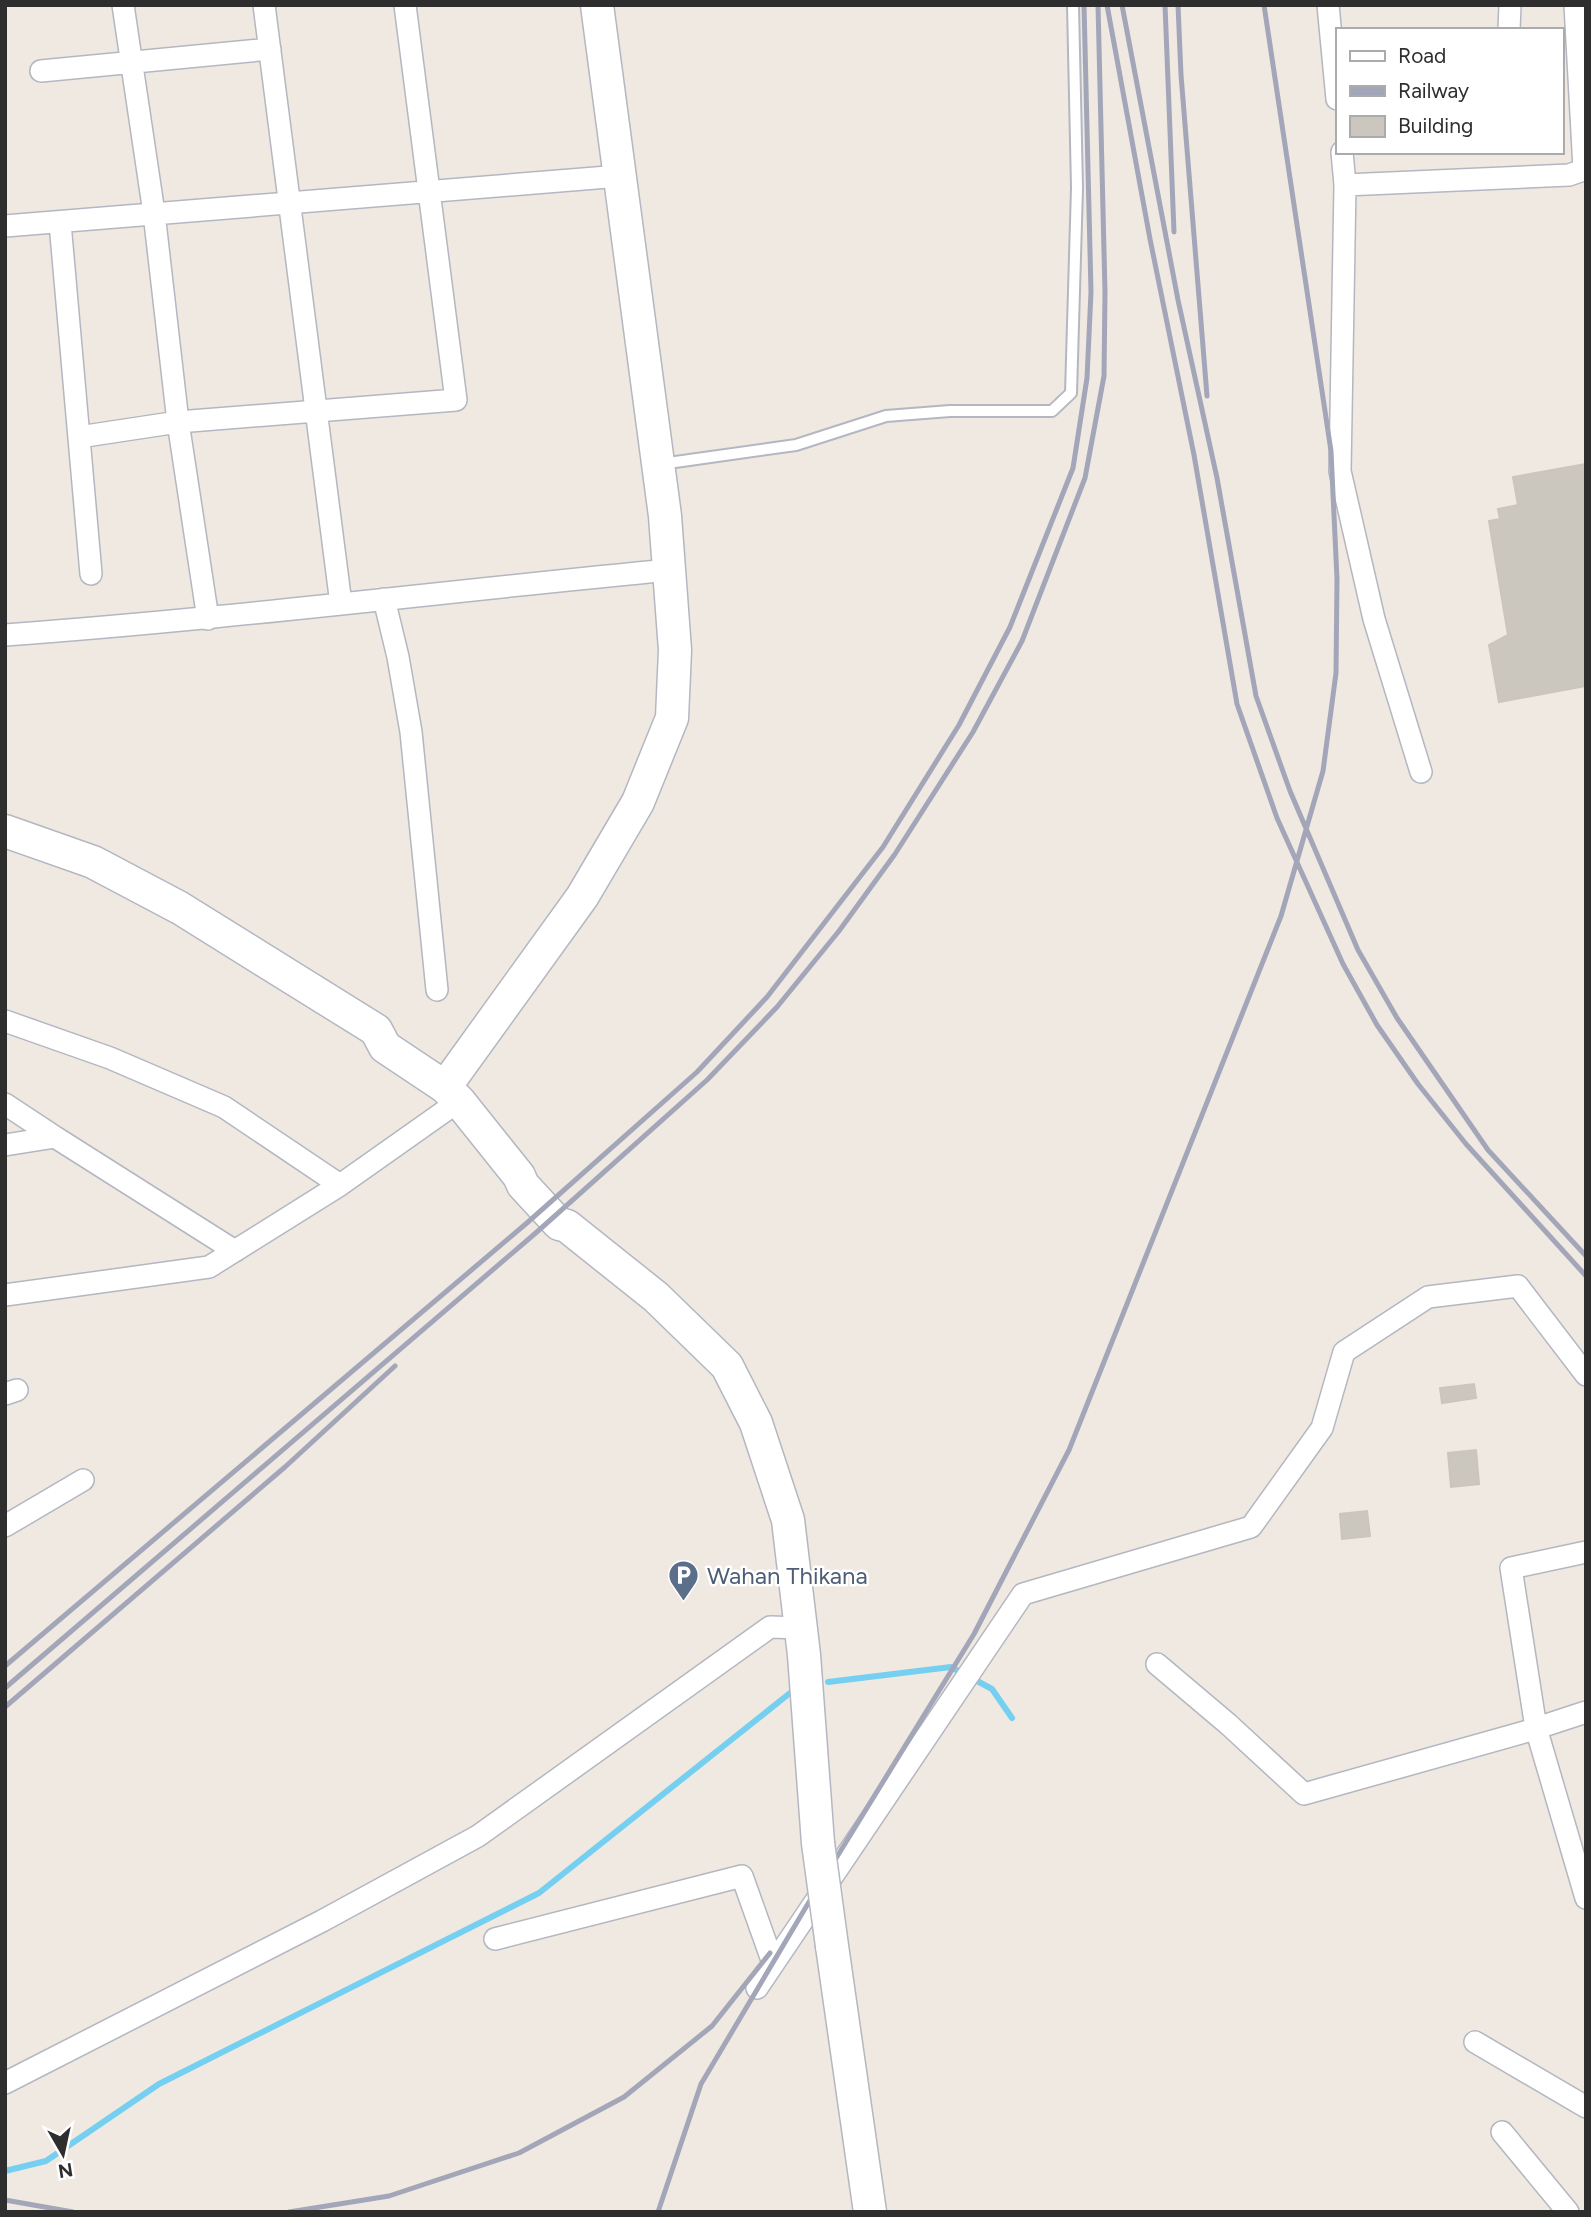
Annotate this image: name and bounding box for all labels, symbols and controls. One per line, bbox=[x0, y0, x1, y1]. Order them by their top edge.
legend bbox=[1336, 28, 1563, 154]
text: Road bbox=[1398, 43, 1446, 68]
text: Railway bbox=[1398, 78, 1469, 103]
text: Building bbox=[1398, 113, 1473, 138]
parking icon: Wahan Thikana bbox=[667, 1559, 701, 1603]
place label: Wahan Thikana bbox=[707, 1561, 868, 1590]
north arrow bbox=[28, 2119, 98, 2189]
text: N bbox=[57, 2158, 75, 2183]

